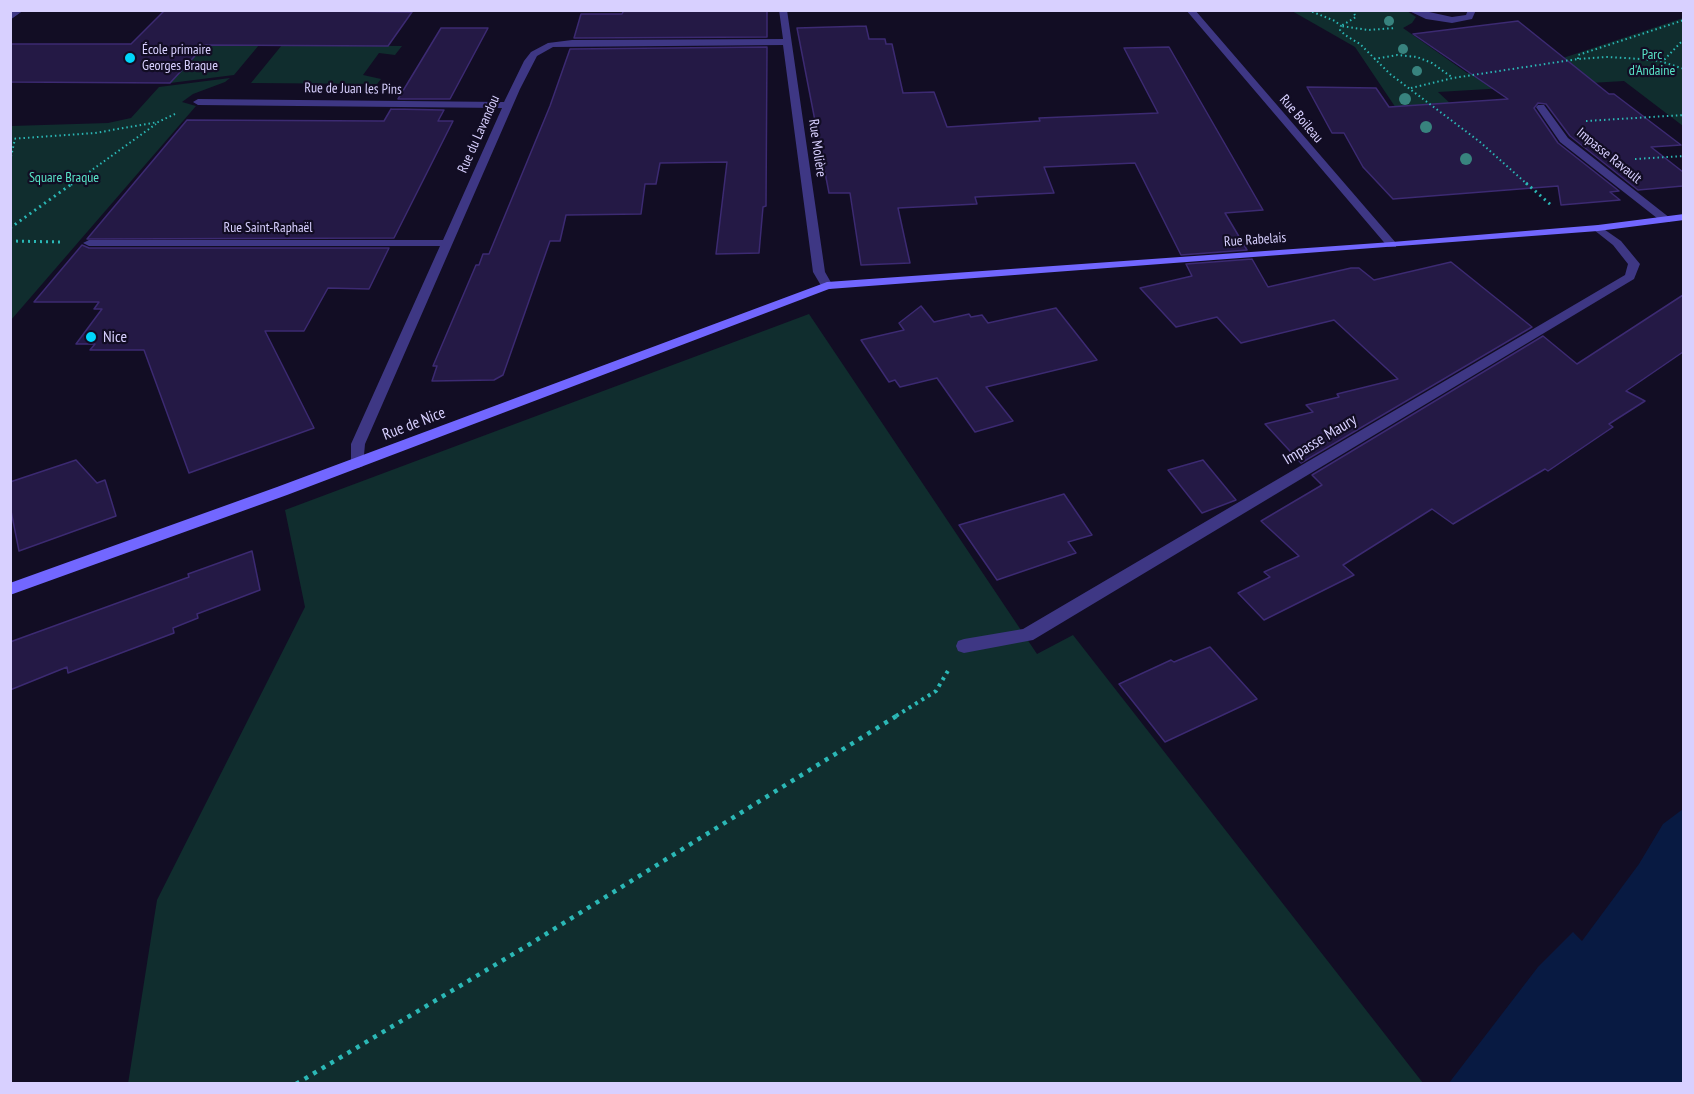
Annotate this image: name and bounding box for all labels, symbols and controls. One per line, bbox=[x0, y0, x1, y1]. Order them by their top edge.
place label: École primaire Georges Braque bbox=[142, 42, 218, 74]
park label: Parc d'Andaine bbox=[1629, 47, 1675, 80]
marker: École primaire Georges Braque bbox=[123, 51, 137, 65]
street label: Rue de Juan les Pins bbox=[304, 80, 402, 98]
street label: Rue Boileau bbox=[1276, 92, 1326, 146]
street label: Rue du Lavandou bbox=[454, 93, 504, 175]
street label: Rue Molière bbox=[805, 118, 829, 178]
street label: Impasse Ravault bbox=[1573, 125, 1645, 187]
park label: Square Braque bbox=[29, 170, 99, 186]
street label: Rue Saint-Raphaël bbox=[223, 220, 313, 236]
street label: Rue Rabelais bbox=[1223, 229, 1287, 251]
place label: Nice bbox=[103, 327, 127, 347]
marker: Nice bbox=[84, 330, 98, 344]
street label: Rue de Nice bbox=[380, 403, 448, 445]
street label: Impasse Maury bbox=[1280, 411, 1360, 469]

